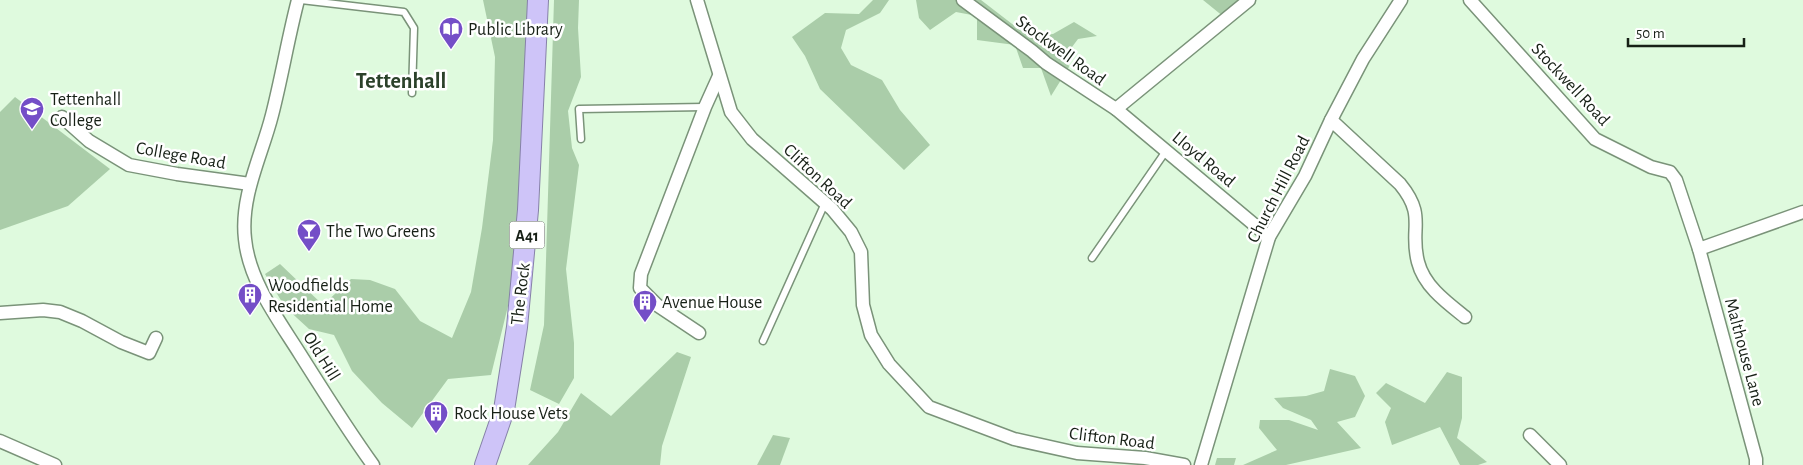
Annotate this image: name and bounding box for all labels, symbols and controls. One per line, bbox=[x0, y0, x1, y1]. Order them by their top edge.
street label: Stockwell Road bbox=[1012, 12, 1109, 89]
scale bar bbox=[1628, 15, 1744, 47]
library icon: Public Library bbox=[438, 16, 464, 50]
place label: Public Library bbox=[468, 21, 563, 39]
text: 50 m bbox=[1636, 26, 1665, 41]
street label: Stockwell Road bbox=[1528, 40, 1613, 130]
district label: Tettenhall bbox=[356, 70, 446, 92]
place label: Tettenhall College bbox=[50, 91, 121, 130]
school or university icon: Tettenhall College bbox=[19, 96, 45, 130]
street label: Lloyd Road bbox=[1168, 128, 1238, 191]
street label: Church Hill Road bbox=[1244, 133, 1313, 246]
street label: College Road bbox=[135, 139, 227, 173]
street label: Clifton Road bbox=[780, 141, 855, 213]
bar icon: The Two Greens bbox=[296, 218, 322, 252]
road number: A41 bbox=[510, 222, 544, 248]
place label: The Two Greens bbox=[326, 223, 435, 241]
street label: The Rock bbox=[508, 261, 534, 326]
place label: Woodfields Residential Home bbox=[268, 277, 393, 316]
building icon: Woodfields Residential Home bbox=[237, 282, 263, 316]
building icon: Avenue House bbox=[632, 289, 658, 323]
place label: Avenue House bbox=[662, 294, 762, 312]
street label: Malthouse Lane bbox=[1721, 296, 1767, 408]
street label: Old Hill bbox=[299, 329, 343, 384]
building icon: Rock House Vets bbox=[423, 400, 449, 434]
place label: Rock House Vets bbox=[454, 405, 568, 423]
street label: Clifton Road bbox=[1068, 425, 1156, 453]

